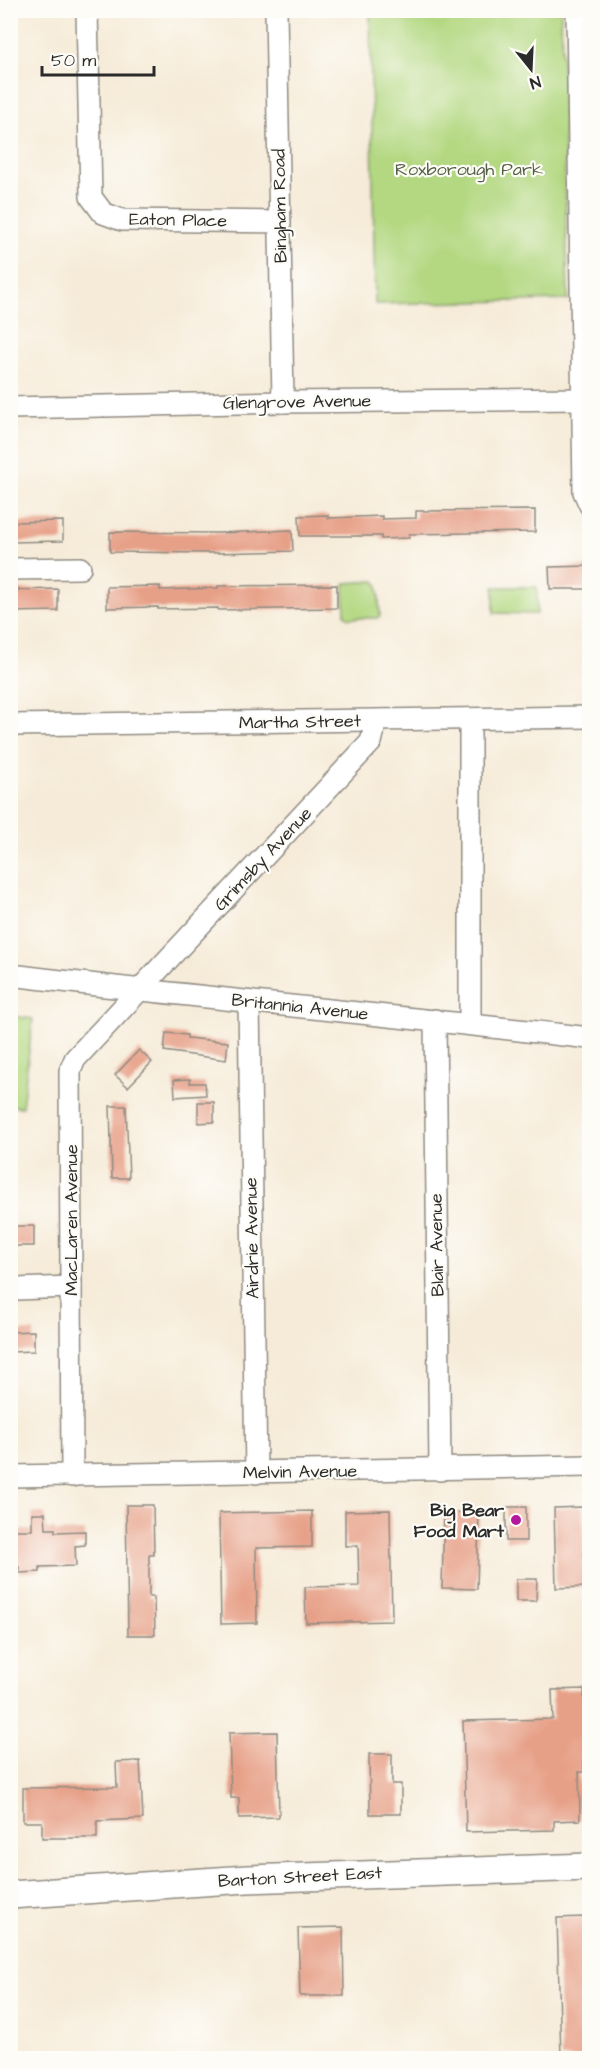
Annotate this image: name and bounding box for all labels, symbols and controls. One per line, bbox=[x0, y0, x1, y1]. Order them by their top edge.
scale bar bbox=[42, 39, 154, 77]
north arrow bbox=[501, 39, 561, 99]
text: 50 m bbox=[51, 48, 96, 73]
text: N bbox=[527, 70, 543, 94]
street label: Bingham Road bbox=[267, 149, 294, 263]
park label: Roxborough Park bbox=[395, 157, 543, 183]
street label: Eaton Place bbox=[129, 207, 227, 233]
street label: Glengrove Avenue bbox=[223, 388, 372, 417]
street label: Martha Street bbox=[239, 708, 362, 736]
street label: Grimsby Avenue bbox=[208, 801, 319, 917]
street label: Britannia Avenue bbox=[230, 987, 370, 1027]
street label: MacLaren Avenue bbox=[59, 1144, 84, 1296]
street label: Airdrie Avenue bbox=[238, 1177, 266, 1299]
street label: Blair Avenue bbox=[424, 1193, 450, 1297]
street label: Melvin Avenue bbox=[243, 1459, 358, 1485]
place label: Big Bear Food Mart bbox=[414, 1498, 505, 1544]
marker: Big Bear Food Mart bbox=[509, 1513, 523, 1527]
street label: Barton Street East bbox=[217, 1860, 383, 1894]

